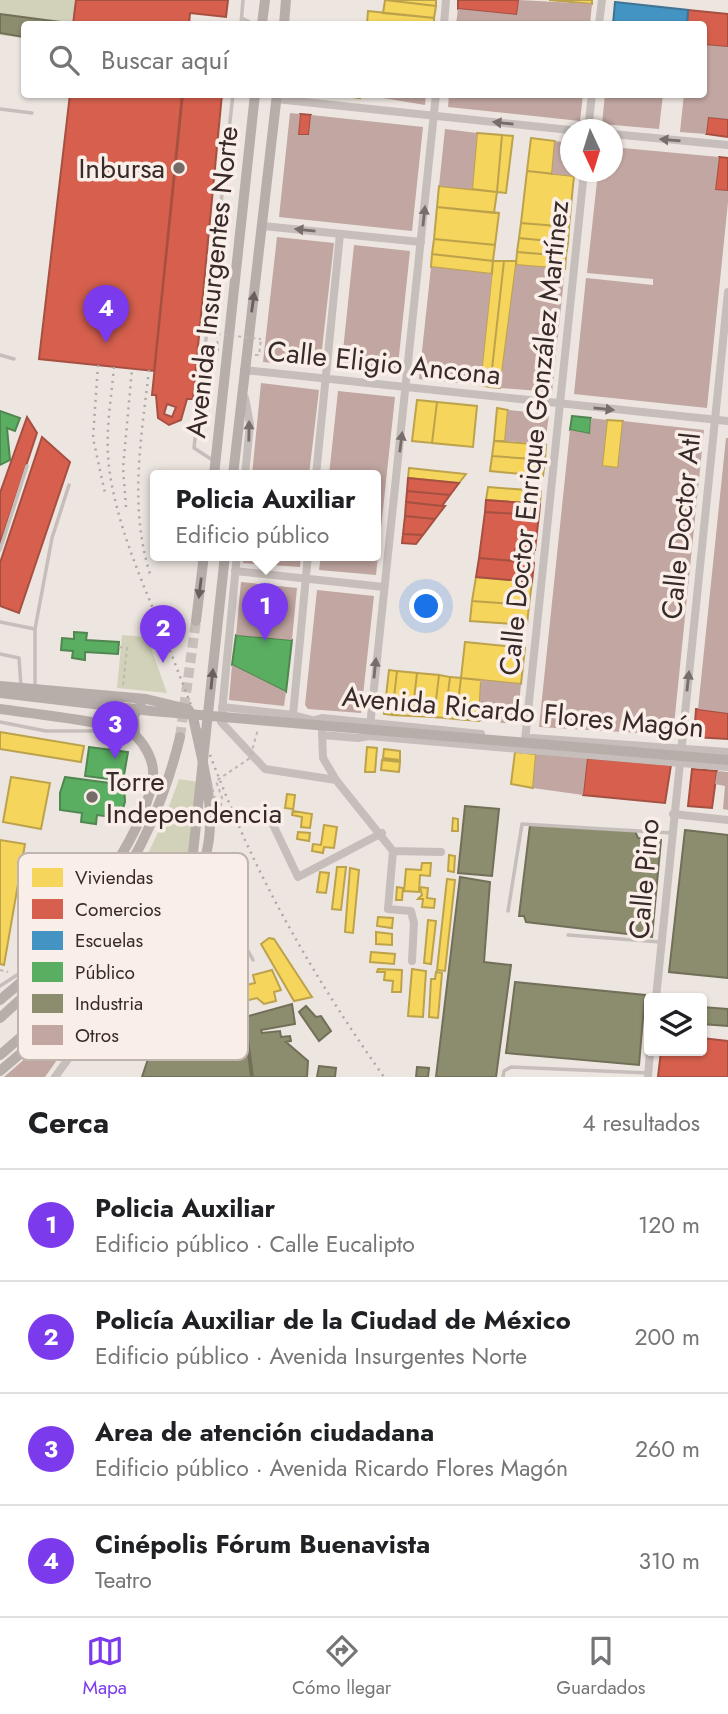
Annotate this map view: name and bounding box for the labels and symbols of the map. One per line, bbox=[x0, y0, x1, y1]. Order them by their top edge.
one-way arrow bbox=[491, 117, 513, 128]
north arrow bbox=[560, 119, 623, 182]
street label: Avenida Insurgentes Norte bbox=[175, 124, 249, 440]
one-way arrow bbox=[659, 134, 681, 145]
place label: Inbursa bbox=[78, 148, 165, 189]
marker: Inbursa bbox=[171, 160, 187, 176]
street label: Calle Doctor Enrique González Martínez bbox=[489, 198, 579, 678]
one-way arrow bbox=[419, 204, 430, 226]
one-way arrow bbox=[294, 225, 316, 236]
pin: 4 bbox=[83, 285, 129, 343]
one-way arrow bbox=[248, 291, 259, 313]
street label: Calle Eligio Ancona bbox=[265, 330, 503, 396]
one-way arrow bbox=[593, 403, 615, 414]
one-way arrow bbox=[243, 419, 254, 441]
one-way arrow bbox=[395, 431, 406, 453]
street label: Calle Doctor Atl bbox=[651, 431, 711, 621]
one-way arrow bbox=[195, 577, 206, 599]
pin: 1 bbox=[242, 583, 288, 641]
your location bbox=[409, 589, 443, 623]
pin: 2 bbox=[140, 605, 186, 663]
one-way arrow bbox=[370, 657, 381, 679]
one-way arrow bbox=[207, 668, 218, 690]
one-way arrow bbox=[683, 670, 694, 692]
street label: Avenida Ricardo Flores Magón bbox=[340, 676, 706, 748]
pin: 3 bbox=[92, 701, 138, 759]
place label: Torre Independencia bbox=[106, 761, 282, 834]
marker: Torre Independencia bbox=[84, 789, 100, 805]
street label: Calle Pino bbox=[618, 817, 670, 941]
legend bbox=[18, 853, 248, 1060]
text: Viviendas bbox=[75, 864, 154, 891]
text: Comercios bbox=[75, 896, 162, 923]
text: Escuelas bbox=[75, 927, 143, 954]
text: Público bbox=[75, 959, 135, 986]
text: Industria bbox=[75, 990, 143, 1017]
text: Otros bbox=[75, 1022, 119, 1049]

